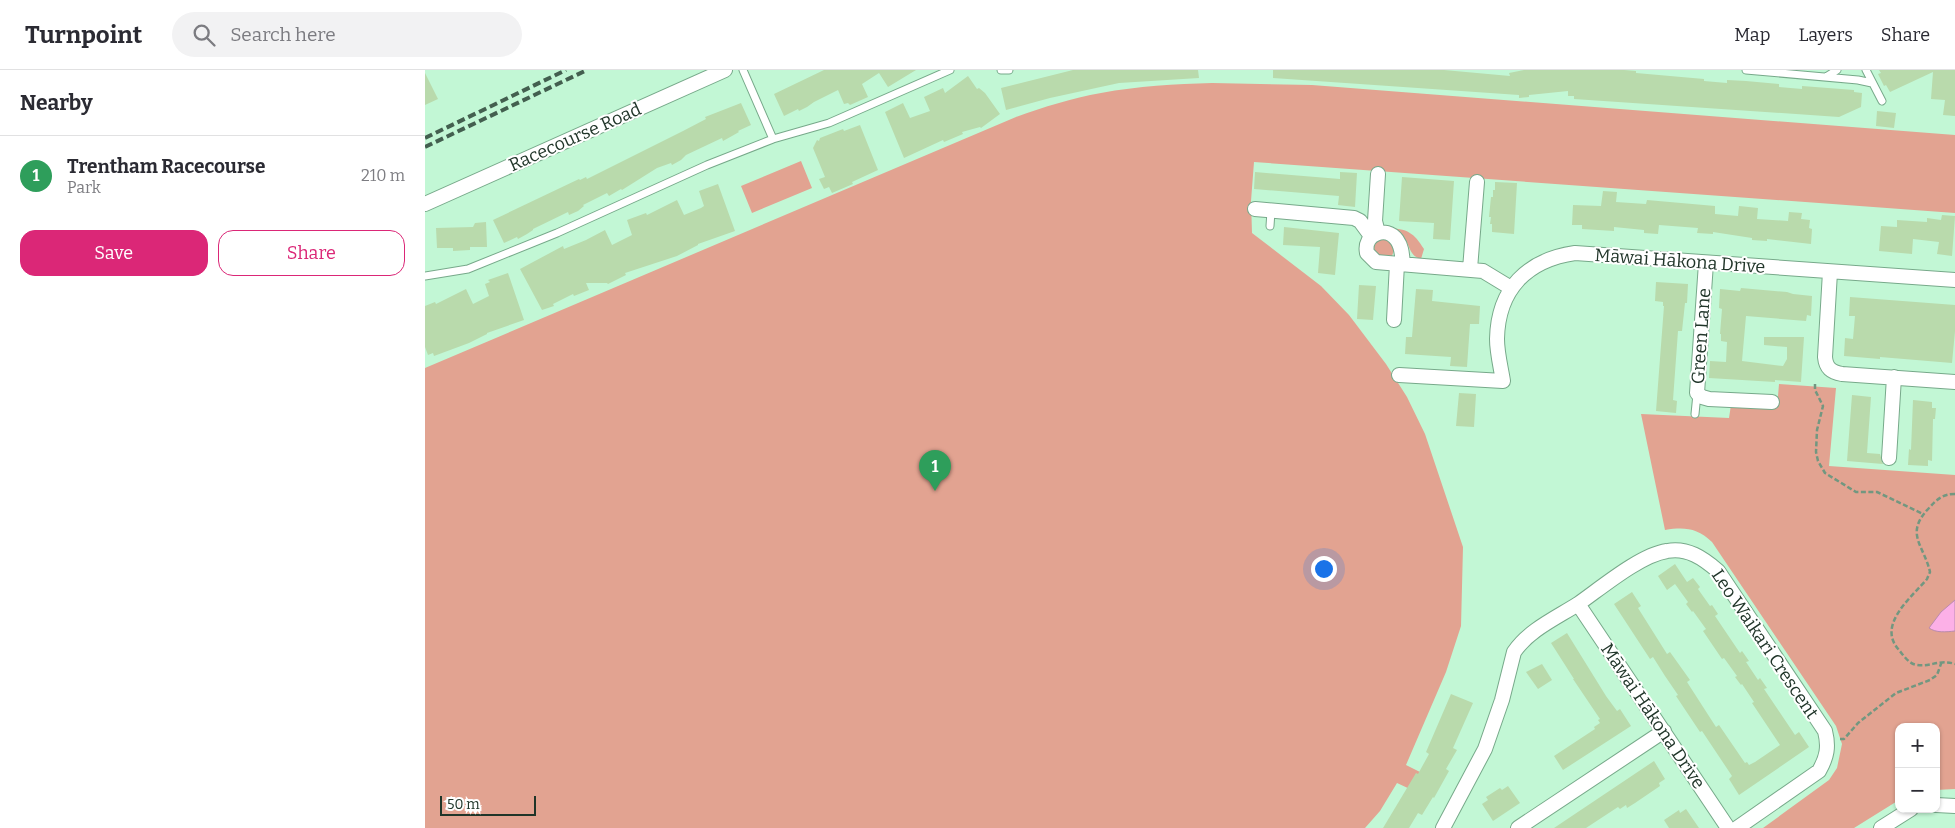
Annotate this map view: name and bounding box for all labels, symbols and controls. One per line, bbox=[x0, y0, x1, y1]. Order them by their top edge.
search box bbox=[172, 12, 522, 57]
text: Turnpoint bbox=[25, 21, 142, 49]
icon: search bbox=[190, 21, 218, 49]
text: Search here bbox=[230, 23, 336, 46]
text: Map bbox=[1734, 24, 1770, 46]
text: Layers bbox=[1798, 24, 1853, 46]
text: Share bbox=[1881, 24, 1930, 46]
text: Nearby bbox=[20, 90, 93, 116]
street label: Racecourse Road bbox=[505, 98, 645, 176]
text: Trentham Racecourse bbox=[67, 155, 265, 178]
text: 1 bbox=[33, 166, 39, 185]
text: 210 m bbox=[361, 166, 405, 185]
text: Park bbox=[67, 178, 101, 197]
button: Save bbox=[20, 230, 208, 276]
button: Share bbox=[218, 230, 405, 276]
street label: Māwai Hākona Drive bbox=[1594, 244, 1766, 278]
street label: Green Lane bbox=[1687, 287, 1715, 385]
pin: 1 bbox=[919, 450, 951, 491]
your location bbox=[1311, 556, 1337, 582]
street label: Leo Waikari Crescent bbox=[1707, 565, 1823, 723]
street label: Māwai Hākona Drive bbox=[1596, 639, 1710, 793]
map controls bbox=[1895, 723, 1940, 813]
button: + bbox=[1895, 723, 1940, 768]
button: − bbox=[1895, 768, 1940, 813]
scale bar bbox=[440, 793, 536, 816]
text: 50 m bbox=[447, 796, 480, 813]

